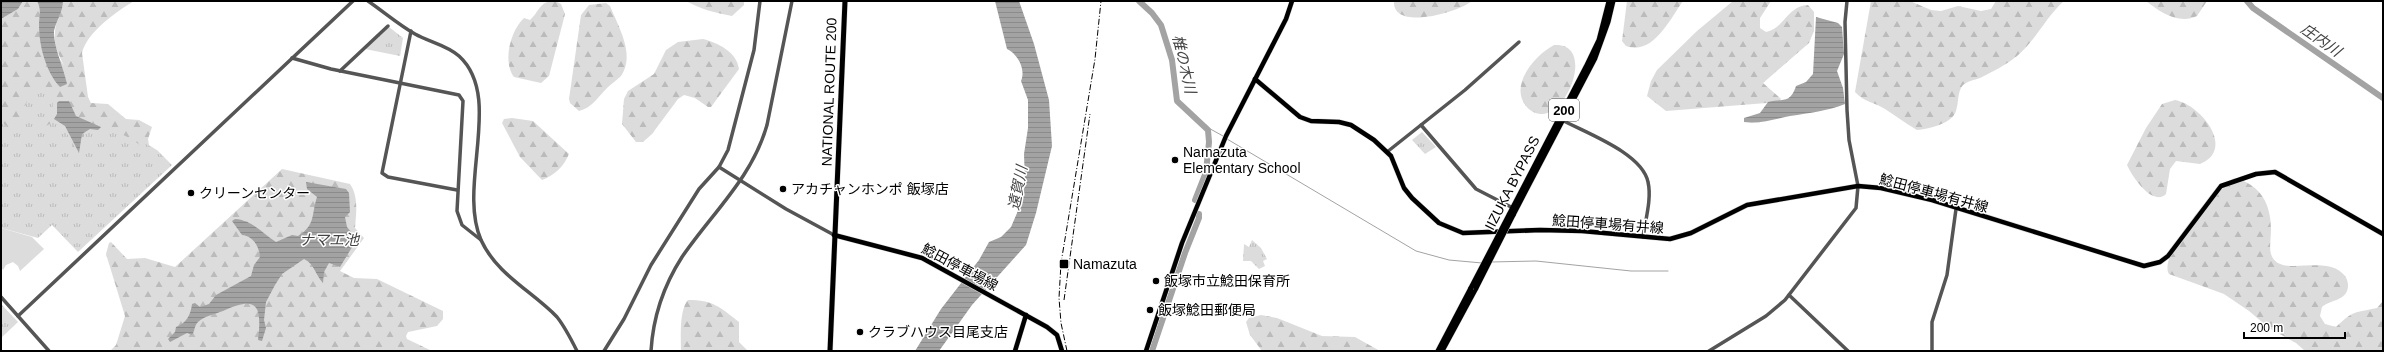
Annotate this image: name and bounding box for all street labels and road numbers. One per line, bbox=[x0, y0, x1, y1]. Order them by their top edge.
street label: NATIONAL ROUTE 200 bbox=[818, 17, 840, 167]
road number: 200 bbox=[1549, 99, 1579, 121]
street label: IIZUKA BYPASS bbox=[1481, 133, 1543, 233]
street label: 鯰田停車場有井線 bbox=[1878, 171, 1990, 215]
street label: 鯰田停車場有井線 bbox=[1552, 212, 1664, 236]
street label: 鯰田停車場線 bbox=[919, 240, 1001, 294]

